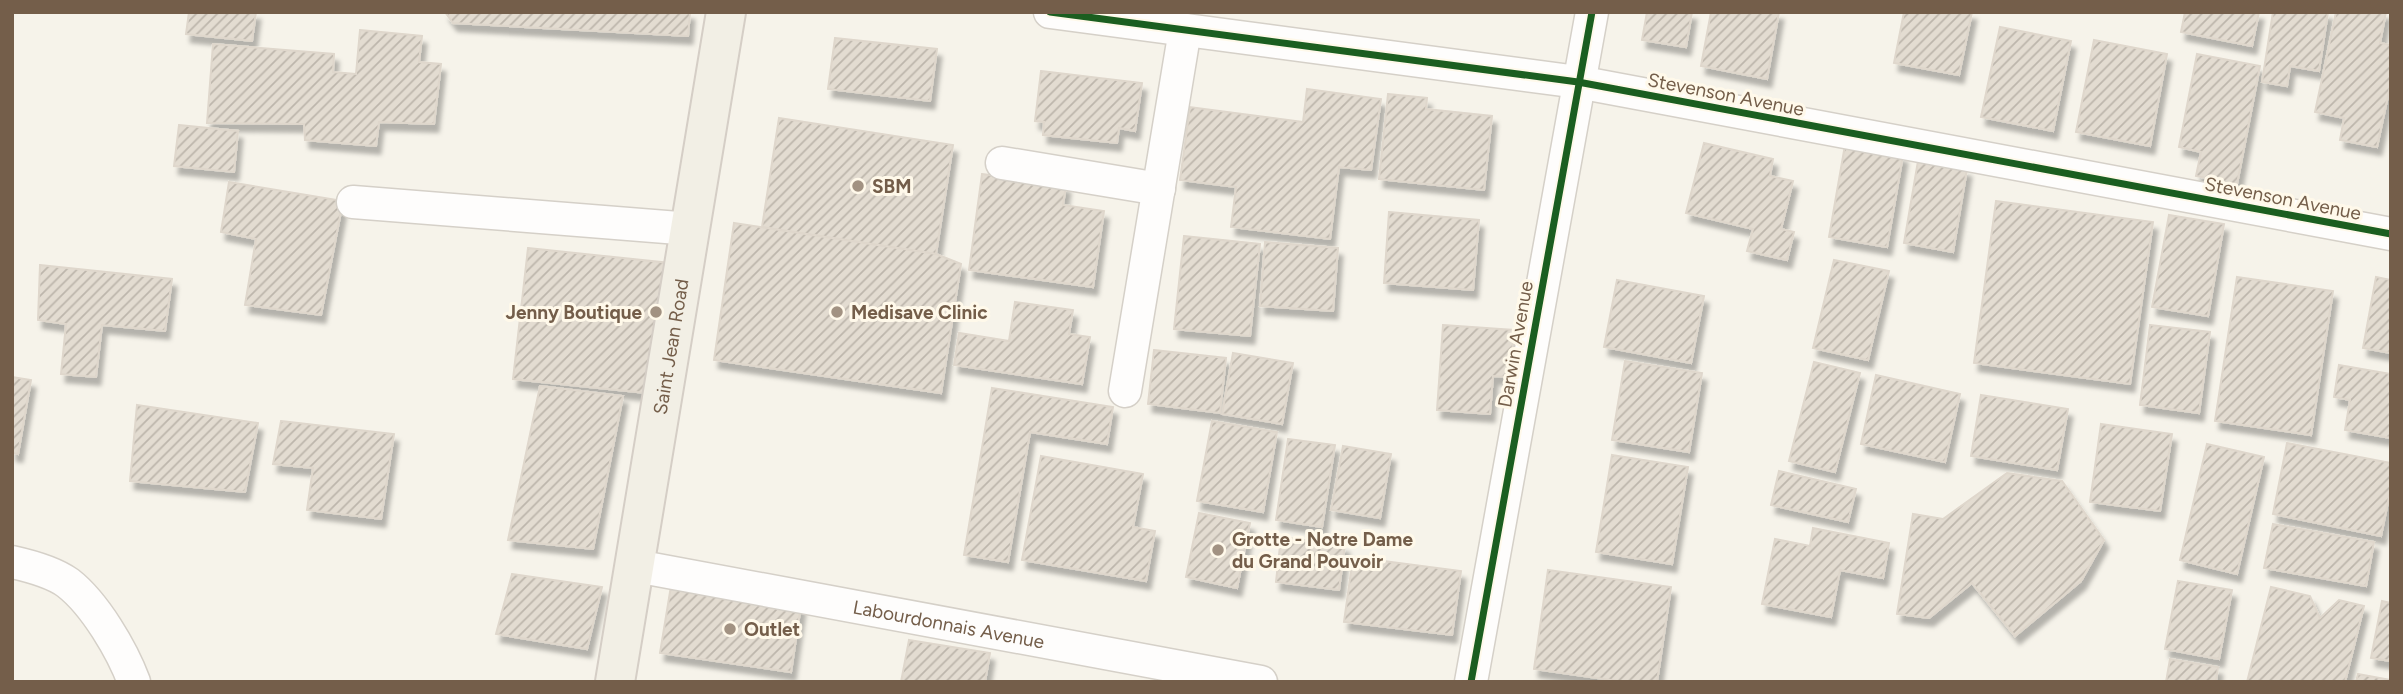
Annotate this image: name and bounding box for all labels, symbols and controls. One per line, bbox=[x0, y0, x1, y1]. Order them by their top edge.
street label: Stevenson Avenue bbox=[1646, 68, 1806, 121]
street label: Stevenson Avenue bbox=[2203, 172, 2363, 225]
place label: SBM bbox=[872, 175, 911, 198]
marker: SBM bbox=[850, 178, 866, 194]
street label: Saint Jean Road bbox=[649, 277, 694, 416]
street label: Darwin Avenue bbox=[1493, 279, 1538, 409]
place label: Jenny Boutique bbox=[506, 301, 642, 324]
place label: Medisave Clinic bbox=[851, 301, 988, 324]
marker: Jenny Boutique bbox=[648, 304, 664, 320]
marker: Medisave Clinic bbox=[829, 304, 845, 320]
place label: Grotte - Notre Dame du Grand Pouvoir bbox=[1232, 528, 1413, 573]
marker: Grotte - Notre Dame du Grand Pouvoir bbox=[1210, 542, 1226, 558]
street label: Labourdonnais Avenue bbox=[851, 595, 1046, 654]
place label: Outlet bbox=[744, 618, 801, 641]
marker: Outlet bbox=[722, 621, 738, 637]

